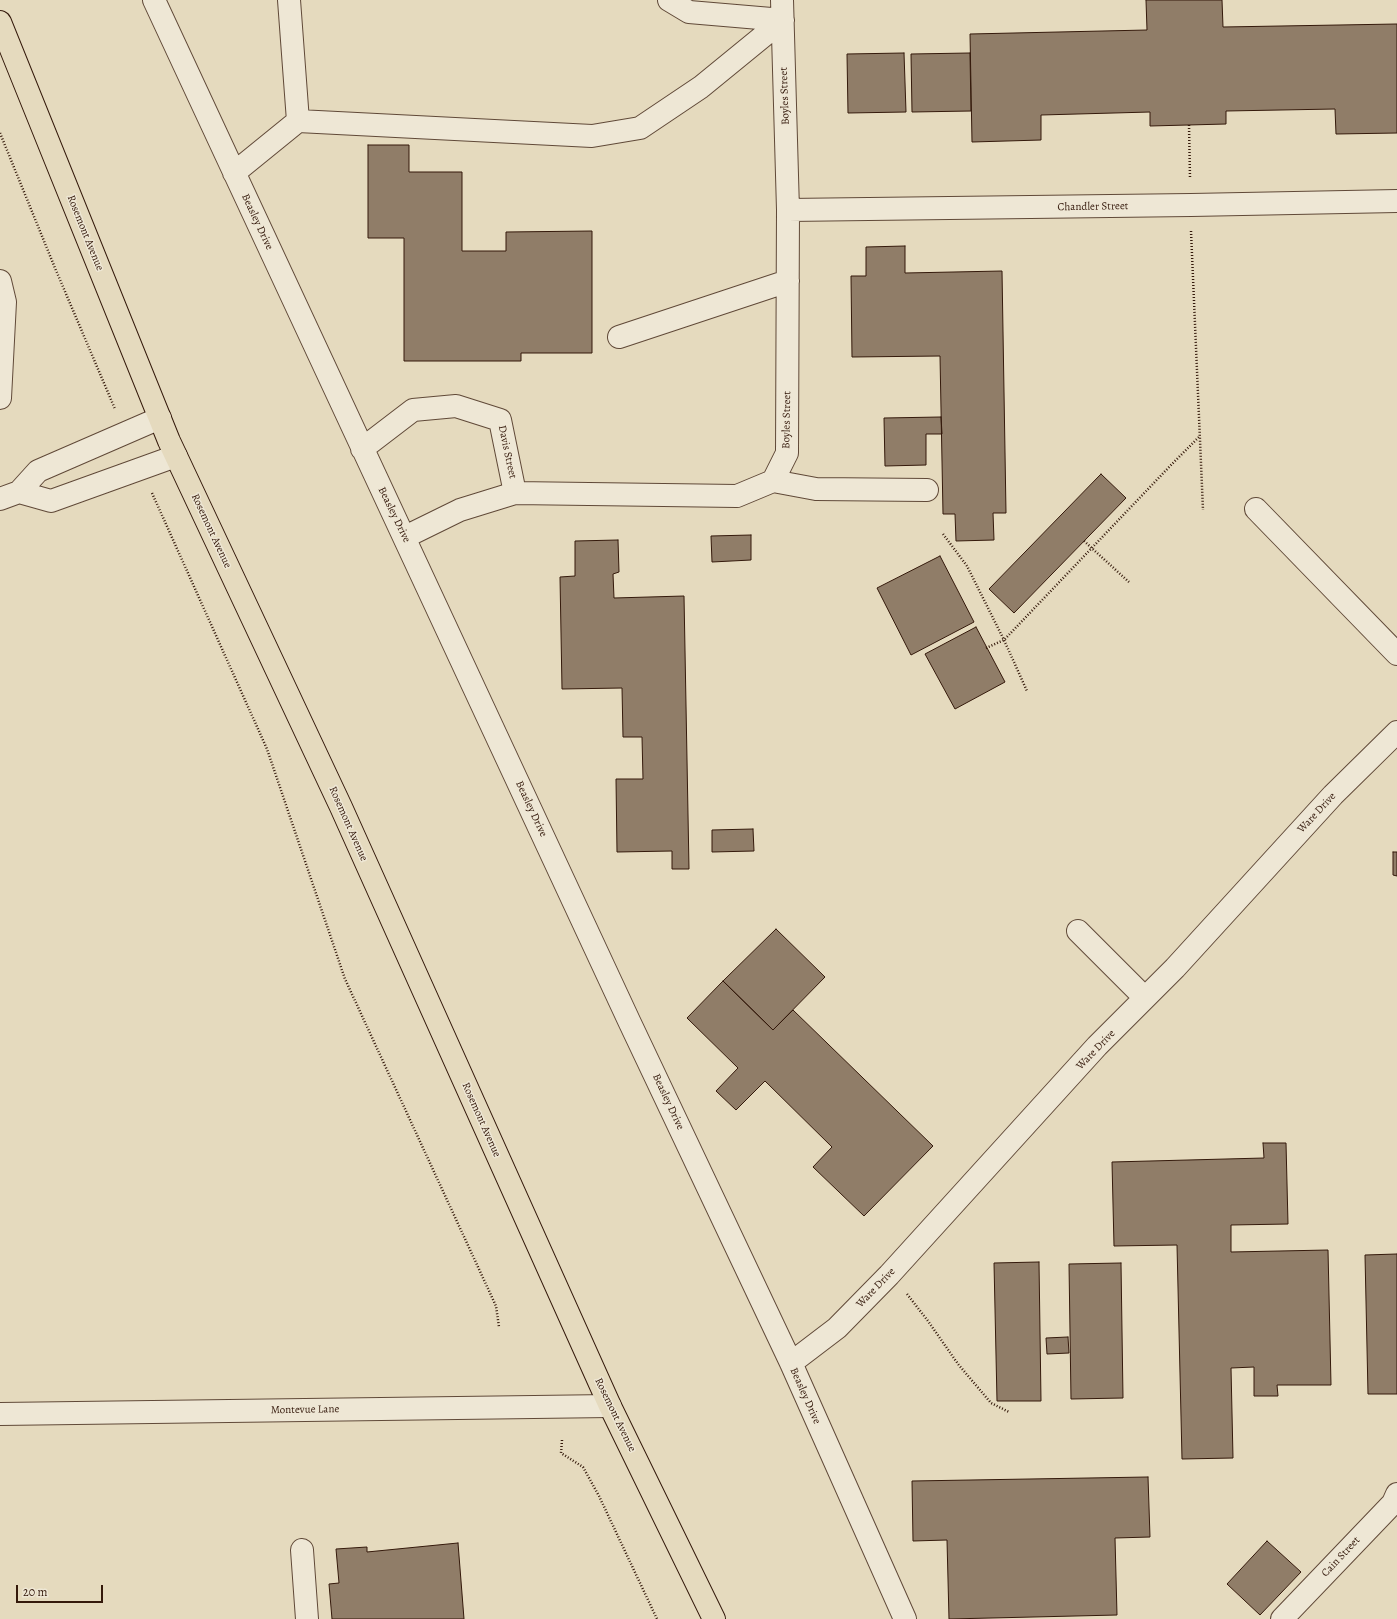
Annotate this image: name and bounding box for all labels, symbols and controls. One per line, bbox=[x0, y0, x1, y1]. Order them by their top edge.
street label: Boyles Street bbox=[777, 67, 793, 125]
street label: Beasley Drive bbox=[238, 192, 276, 252]
street label: Rosemont Avenue bbox=[64, 193, 106, 273]
street label: Chandler Street bbox=[1057, 200, 1129, 214]
street label: Boyles Street bbox=[780, 391, 794, 449]
street label: Davis Street bbox=[495, 424, 519, 480]
street label: Beasley Drive bbox=[375, 485, 413, 545]
street label: Rosemont Avenue bbox=[188, 492, 234, 570]
street label: Beasley Drive bbox=[512, 779, 550, 839]
street label: Rosemont Avenue bbox=[326, 785, 370, 863]
street label: Ware Drive bbox=[1295, 790, 1339, 836]
street label: Ware Drive bbox=[1074, 1027, 1118, 1073]
street label: Beasley Drive bbox=[649, 1072, 687, 1132]
street label: Rosemont Avenue bbox=[459, 1081, 503, 1159]
street label: Ware Drive bbox=[854, 1265, 898, 1311]
street label: Beasley Drive bbox=[787, 1366, 823, 1426]
street label: Rosemont Avenue bbox=[591, 1376, 639, 1454]
street label: Montevue Lane bbox=[271, 1403, 339, 1417]
street label: Cain Street bbox=[1319, 1534, 1363, 1580]
scale bar bbox=[18, 1577, 105, 1603]
text: 20 m bbox=[23, 1584, 47, 1600]

